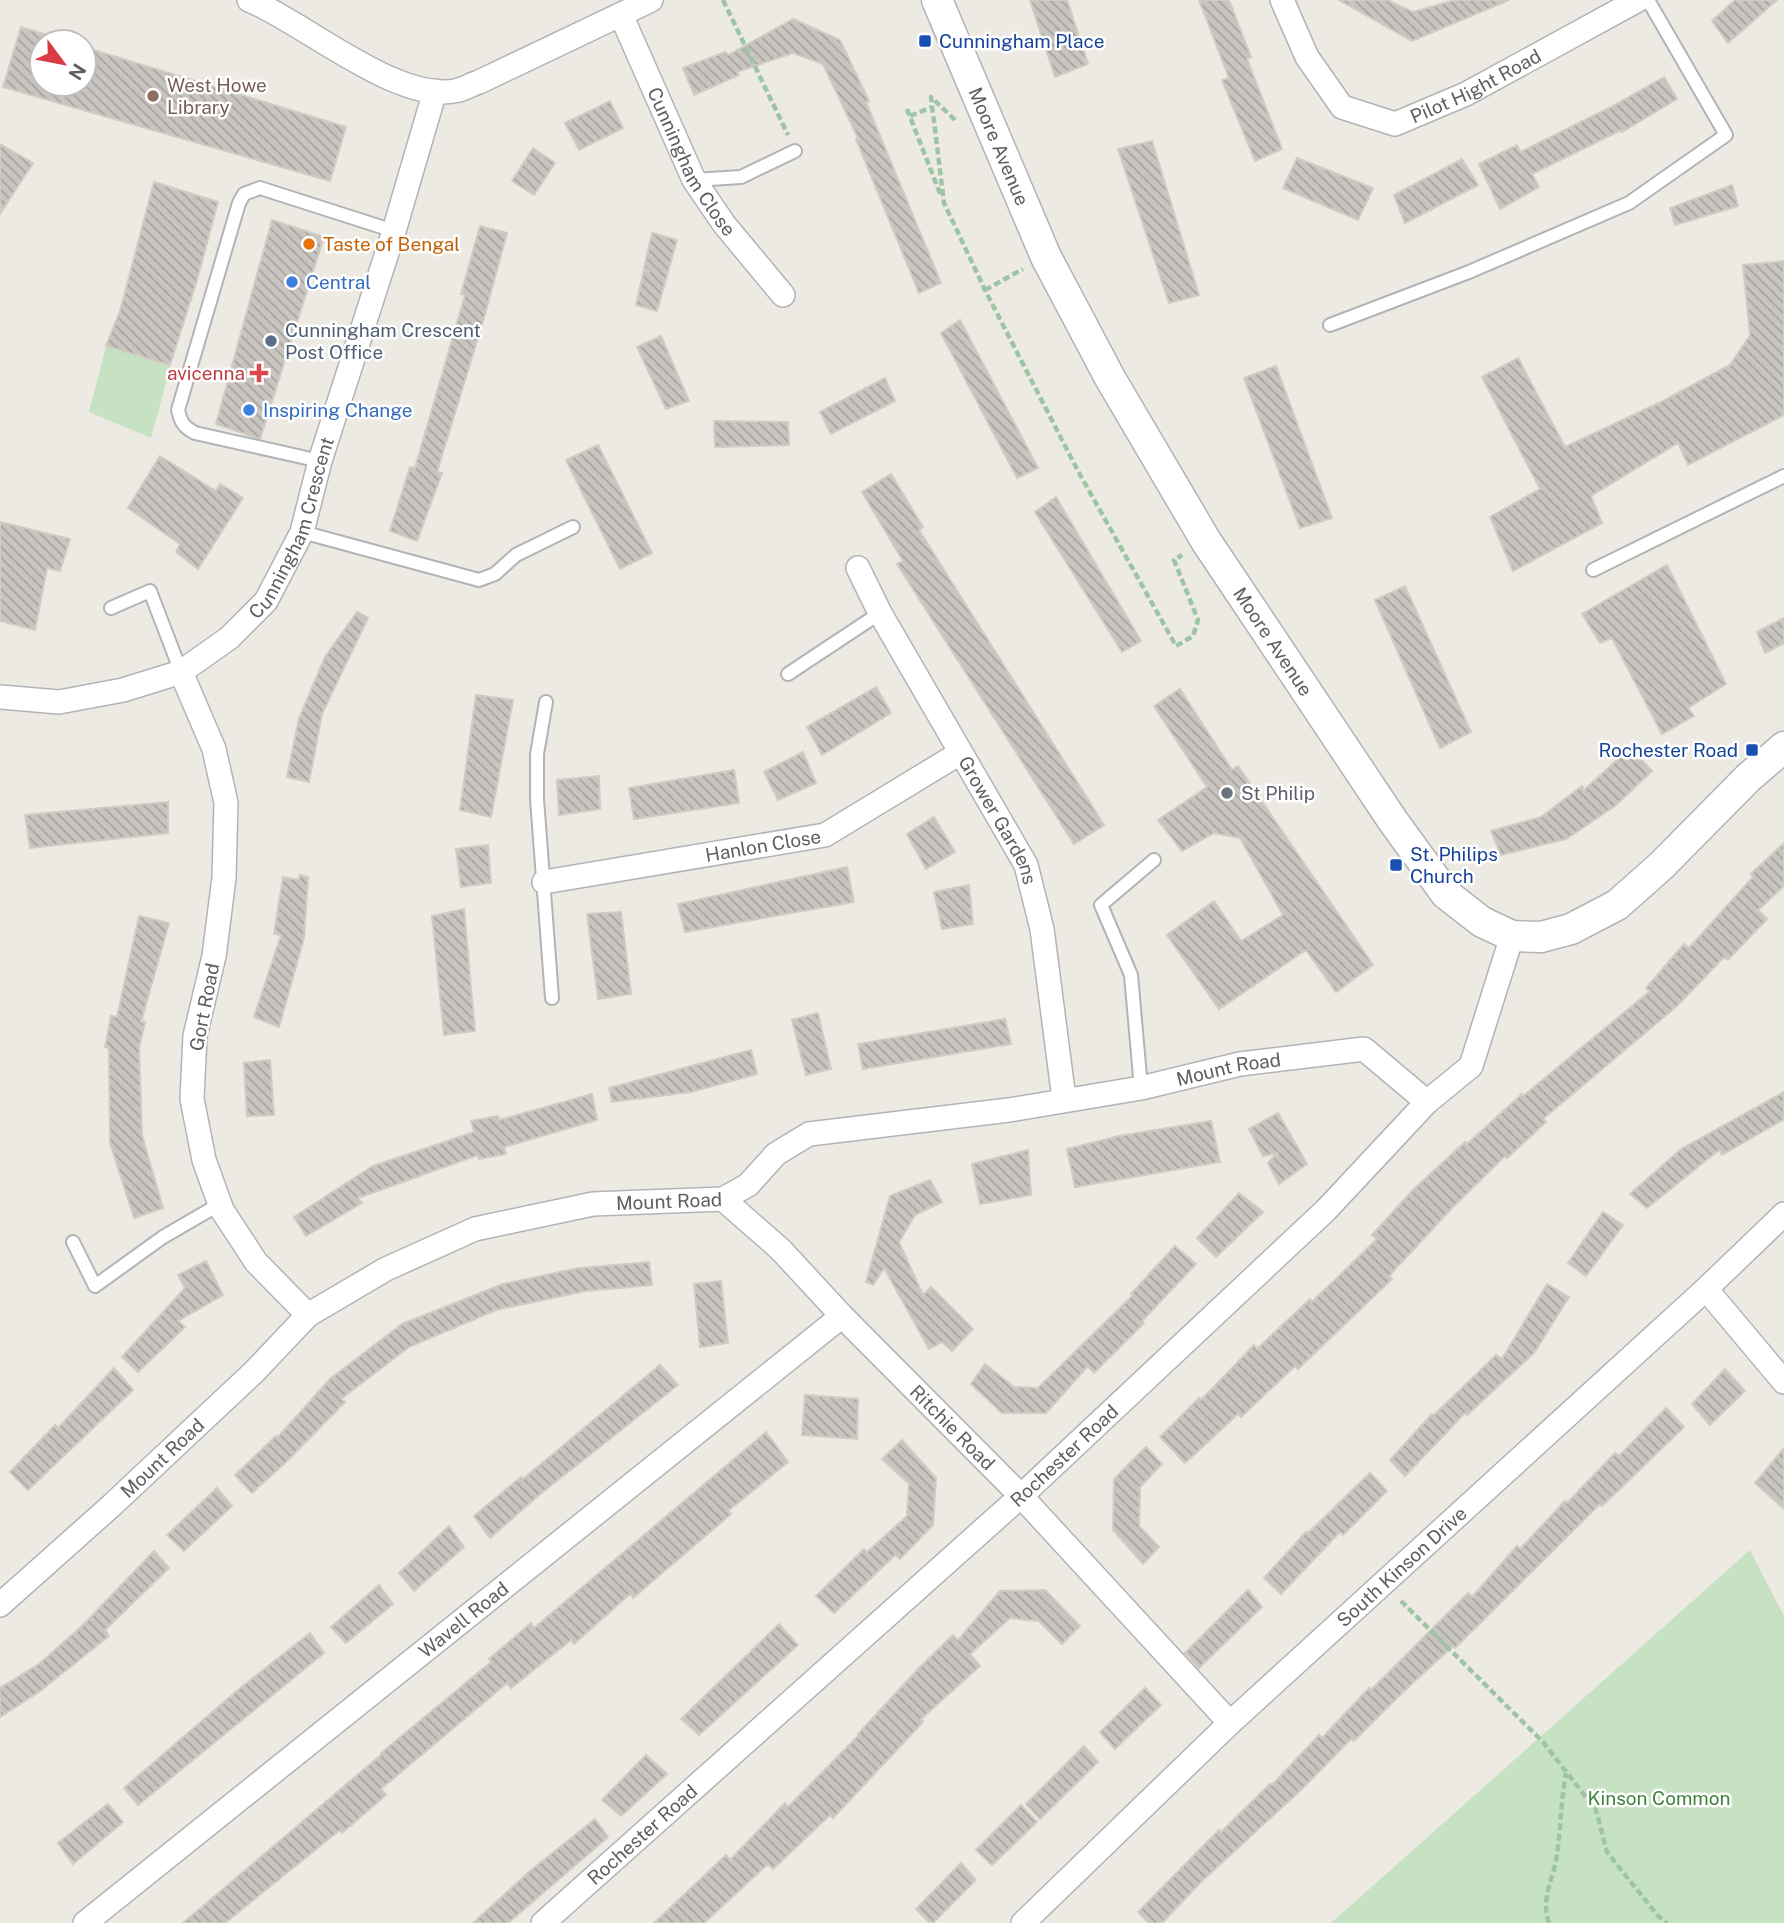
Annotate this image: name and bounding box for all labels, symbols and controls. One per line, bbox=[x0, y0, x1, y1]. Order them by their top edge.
north arrow bbox=[28, 28, 98, 98]
place label: Cunningham Place bbox=[939, 30, 1105, 52]
marker: Cunningham Place bbox=[917, 33, 933, 49]
street label: Pilot Hight Road bbox=[1407, 44, 1545, 127]
text: N bbox=[64, 60, 91, 84]
place label: West Howe Library bbox=[167, 74, 267, 118]
street label: Cunningham Close bbox=[643, 84, 740, 240]
street label: Moore Avenue bbox=[964, 84, 1034, 209]
marker: West Howe Library bbox=[145, 88, 161, 104]
place label: Taste of Bengal bbox=[323, 233, 460, 255]
marker: Taste of Bengal bbox=[301, 236, 317, 252]
place label: Central bbox=[306, 271, 371, 293]
marker: Central bbox=[284, 274, 300, 290]
place label: Cunningham Crescent Post Office bbox=[285, 319, 481, 363]
marker: Cunningham Crescent Post Office bbox=[263, 333, 279, 349]
place label: avicenna bbox=[167, 362, 245, 384]
marker: avicenna bbox=[251, 365, 267, 381]
place label: Inspiring Change bbox=[263, 399, 412, 421]
marker: Inspiring Change bbox=[241, 402, 257, 418]
street label: Cunningham Crescent bbox=[244, 434, 338, 623]
street label: Moore Avenue bbox=[1229, 583, 1317, 700]
place label: Rochester Road bbox=[1599, 739, 1738, 761]
marker: Rochester Road bbox=[1744, 742, 1760, 758]
street label: Grower Gardens bbox=[954, 752, 1041, 887]
place label: St Philip bbox=[1241, 782, 1315, 804]
marker: St Philip bbox=[1219, 785, 1235, 801]
street label: Hanlon Close bbox=[703, 825, 823, 866]
place label: St. Philips Church bbox=[1410, 843, 1498, 887]
marker: St. Philips Church bbox=[1388, 857, 1404, 873]
street label: Gort Road bbox=[185, 961, 223, 1053]
street label: Mount Road bbox=[1174, 1048, 1282, 1090]
street label: Mount Road bbox=[615, 1188, 722, 1214]
street label: Ritchie Road bbox=[906, 1380, 999, 1474]
street label: Rochester Road bbox=[1006, 1400, 1123, 1511]
street label: Mount Road bbox=[116, 1414, 209, 1502]
street label: South Kinson Drive bbox=[1332, 1502, 1471, 1631]
street label: Wavell Road bbox=[414, 1577, 513, 1662]
street label: Rochester Road bbox=[583, 1780, 702, 1889]
park label: Kinson Common bbox=[1588, 1787, 1730, 1809]

